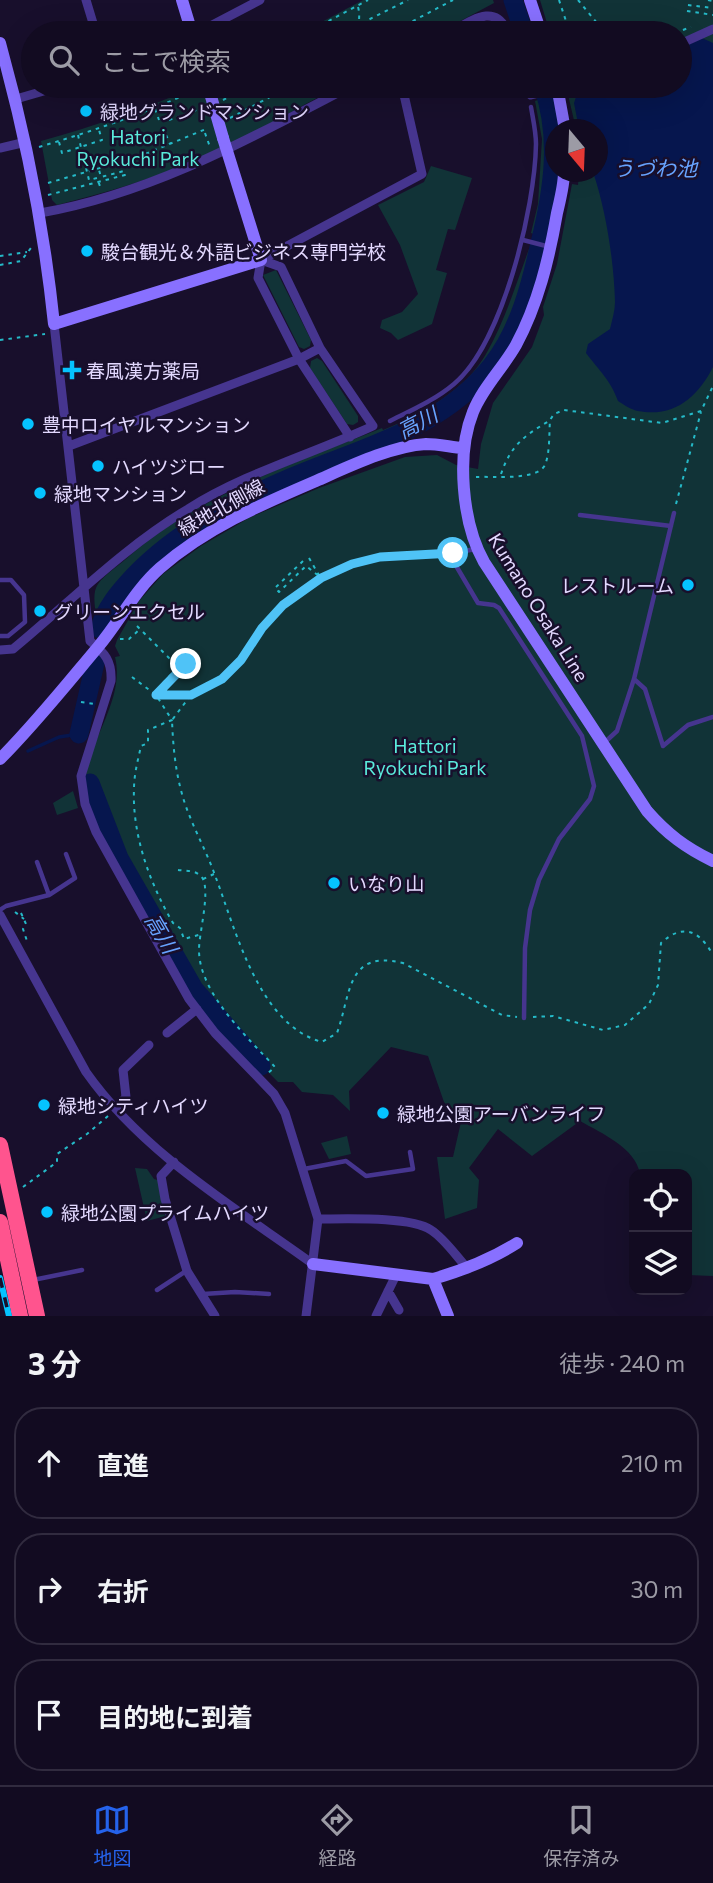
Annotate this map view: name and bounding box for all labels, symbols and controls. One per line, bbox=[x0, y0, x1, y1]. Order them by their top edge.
search box bbox=[21, 21, 692, 98]
icon: search bbox=[45, 41, 83, 79]
text: ここで検索 bbox=[101, 45, 231, 76]
place label: 緑地グランドマンション bbox=[100, 100, 309, 123]
marker: 緑地グランドマンション bbox=[78, 103, 94, 119]
north arrow bbox=[545, 119, 608, 182]
park label: Hatori Ryokuchi Park bbox=[77, 125, 199, 170]
water label: うづわ池 bbox=[613, 155, 699, 180]
place label: 駿台観光＆外語ビジネス専門学校 bbox=[101, 240, 386, 263]
marker: 駿台観光＆外語ビジネス専門学校 bbox=[79, 243, 95, 259]
place label: 春風漢方薬局 bbox=[86, 359, 200, 382]
marker: 春風漢方薬局 bbox=[64, 362, 80, 378]
water label: 高川 bbox=[393, 400, 443, 443]
place label: 豊中ロイヤルマンション bbox=[42, 413, 250, 436]
marker: 豊中ロイヤルマンション bbox=[20, 416, 36, 432]
place label: ハイツジロー bbox=[112, 455, 226, 478]
marker: ハイツジロー bbox=[90, 458, 106, 474]
street label: 緑地北側線 bbox=[174, 474, 268, 540]
place label: 緑地マンション bbox=[54, 482, 187, 505]
marker: 緑地マンション bbox=[32, 485, 48, 501]
street label: Kumano Osaka Line bbox=[484, 529, 594, 685]
route start bbox=[437, 537, 468, 568]
place label: レストルーム bbox=[561, 574, 674, 597]
marker: レストルーム bbox=[680, 577, 696, 593]
place label: グリーンエクセル bbox=[54, 600, 205, 623]
marker: グリーンエクセル bbox=[32, 603, 48, 619]
route end bbox=[170, 648, 201, 679]
park label: Hattori Ryokuchi Park bbox=[364, 734, 486, 779]
place label: いなり山 bbox=[348, 872, 424, 895]
marker: いなり山 bbox=[326, 875, 342, 891]
water label: 高川 bbox=[141, 909, 184, 959]
place label: 緑地シティハイツ bbox=[58, 1094, 208, 1117]
marker: 緑地シティハイツ bbox=[36, 1097, 52, 1113]
place label: 緑地公園アーバンライフ bbox=[397, 1102, 606, 1125]
marker: 緑地公園アーバンライフ bbox=[375, 1105, 391, 1121]
map controls bbox=[629, 1169, 692, 1295]
button: locate bbox=[629, 1169, 692, 1232]
place label: 緑地公園プライムハイツ bbox=[61, 1201, 269, 1224]
marker: 緑地公園プライムハイツ bbox=[39, 1204, 55, 1220]
button: layers bbox=[629, 1232, 692, 1295]
text: 3 分 bbox=[28, 1344, 81, 1381]
text: 徒歩 · 240 m bbox=[559, 1349, 685, 1377]
icon: ahead bbox=[30, 1444, 68, 1482]
text: 直進 bbox=[97, 1449, 149, 1480]
text: 210 m bbox=[621, 1449, 683, 1477]
icon: right bbox=[30, 1570, 68, 1608]
text: 右折 bbox=[97, 1575, 149, 1606]
text: 30 m bbox=[630, 1575, 683, 1603]
icon: arrive bbox=[30, 1696, 68, 1734]
text: 目的地に到着 bbox=[97, 1701, 253, 1732]
tab: 地図 bbox=[93, 1801, 132, 1870]
tab: 経路 bbox=[318, 1801, 357, 1870]
tab: 保存済み bbox=[543, 1801, 620, 1870]

